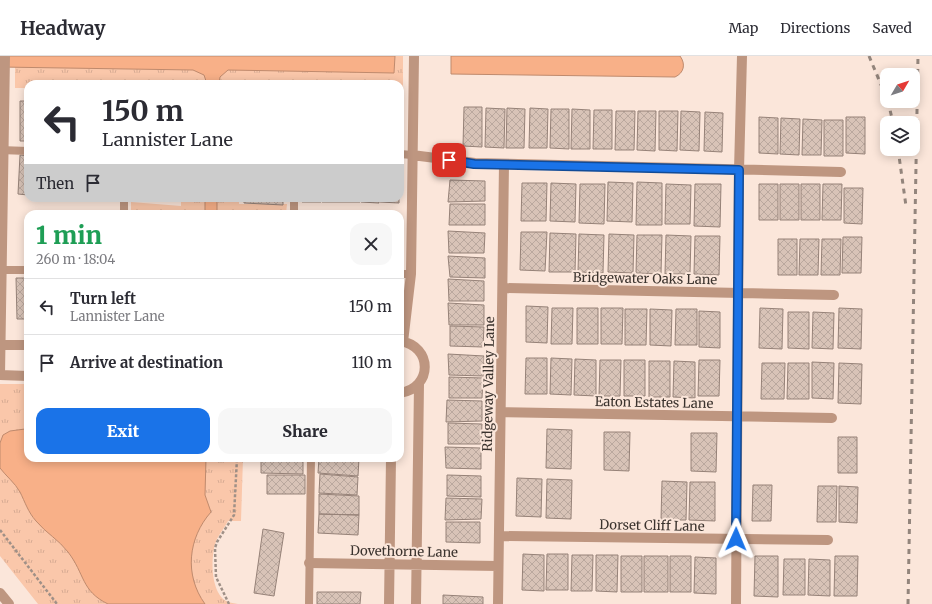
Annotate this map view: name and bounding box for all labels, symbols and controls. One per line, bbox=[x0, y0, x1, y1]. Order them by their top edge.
text: Headway bbox=[20, 16, 106, 40]
text: Map bbox=[728, 19, 758, 37]
text: Directions bbox=[780, 19, 850, 37]
text: Saved bbox=[872, 19, 912, 37]
north arrow bbox=[880, 68, 920, 108]
map controls bbox=[880, 68, 920, 156]
text: 150 m bbox=[102, 93, 184, 129]
icon: left bbox=[36, 96, 88, 148]
button: layers bbox=[880, 116, 920, 156]
text: Lannister Lane bbox=[102, 128, 233, 151]
pin bbox=[432, 143, 466, 177]
icon: arrive bbox=[438, 149, 460, 171]
icon: arrive bbox=[82, 172, 104, 194]
text: Then bbox=[36, 174, 74, 193]
text: 1 min bbox=[36, 220, 102, 251]
button: close bbox=[350, 223, 392, 265]
text: 260 m · 18:04 bbox=[36, 251, 115, 268]
street label: Bridgewater Oaks Lane bbox=[573, 269, 718, 288]
text: Turn left bbox=[70, 289, 136, 308]
icon: left bbox=[36, 296, 58, 318]
text: 150 m bbox=[349, 297, 392, 316]
text: Lannister Lane bbox=[70, 308, 165, 325]
street label: Ridgeway Valley Lane bbox=[479, 316, 498, 452]
icon: arrive bbox=[36, 352, 58, 374]
text: Arrive at destination bbox=[70, 353, 223, 372]
text: 110 m bbox=[351, 353, 392, 372]
street label: Eaton Estates Lane bbox=[595, 393, 714, 412]
button: Exit bbox=[36, 408, 210, 454]
button: Share bbox=[218, 408, 392, 454]
street label: Dorset Cliff Lane bbox=[599, 516, 705, 535]
position arrow bbox=[715, 518, 757, 560]
street label: Dovethorne Lane bbox=[350, 542, 458, 561]

